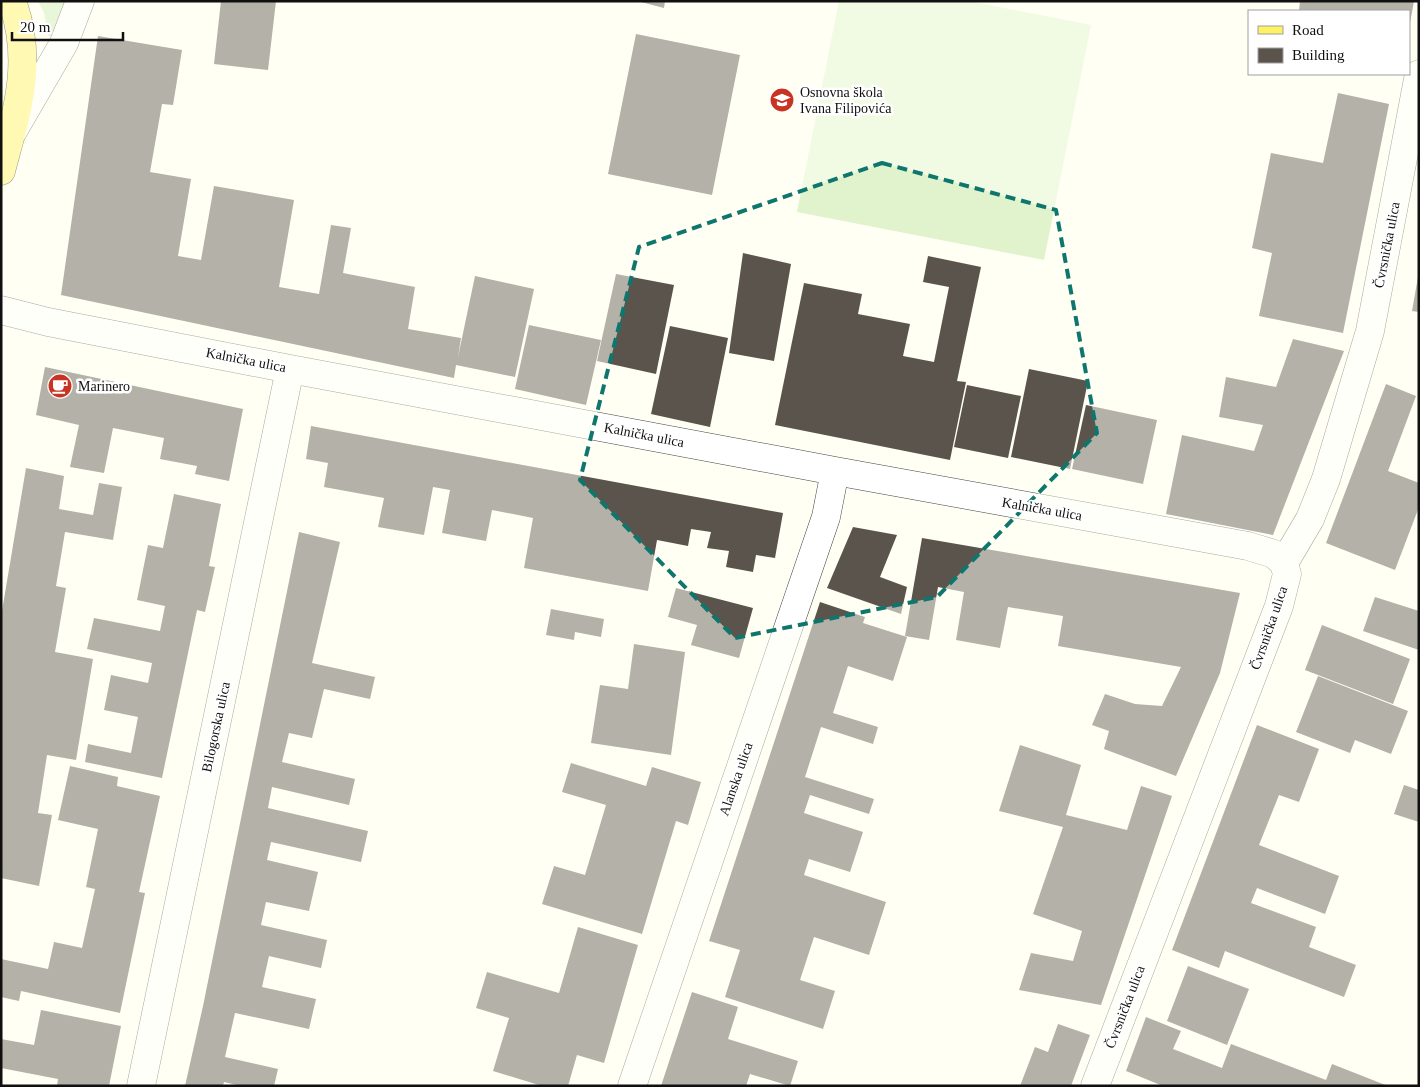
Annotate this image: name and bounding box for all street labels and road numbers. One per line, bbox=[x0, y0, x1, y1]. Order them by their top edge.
street label: Čvrsnička ulica bbox=[1370, 200, 1403, 289]
street label: Kalnička ulica bbox=[205, 345, 288, 375]
street label: Kalnička ulica bbox=[603, 420, 686, 450]
street label: Kalnička ulica bbox=[1001, 495, 1084, 524]
street label: Čvrsnička ulica bbox=[1247, 583, 1291, 672]
street label: Bilogorska ulica bbox=[199, 680, 233, 774]
street label: Alanska ulica bbox=[716, 740, 756, 818]
street label: Čvrsnička ulica bbox=[1101, 962, 1148, 1051]

